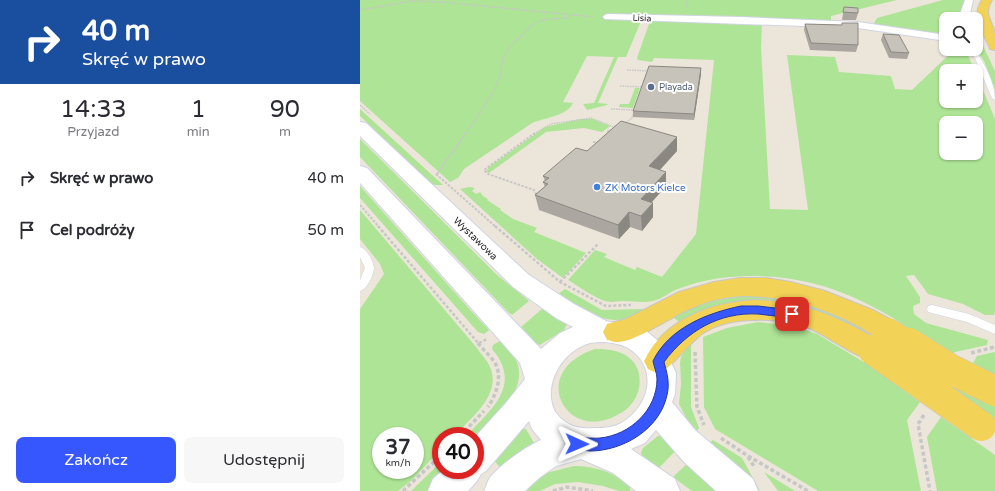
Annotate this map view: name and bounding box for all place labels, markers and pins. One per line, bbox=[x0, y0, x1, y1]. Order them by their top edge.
marker: Playada bbox=[646, 82, 656, 92]
place label: Playada bbox=[659, 82, 693, 93]
marker: ZK Motors Kielce bbox=[592, 182, 602, 192]
place label: ZK Motors Kielce bbox=[605, 182, 686, 194]
pin bbox=[775, 297, 809, 331]

